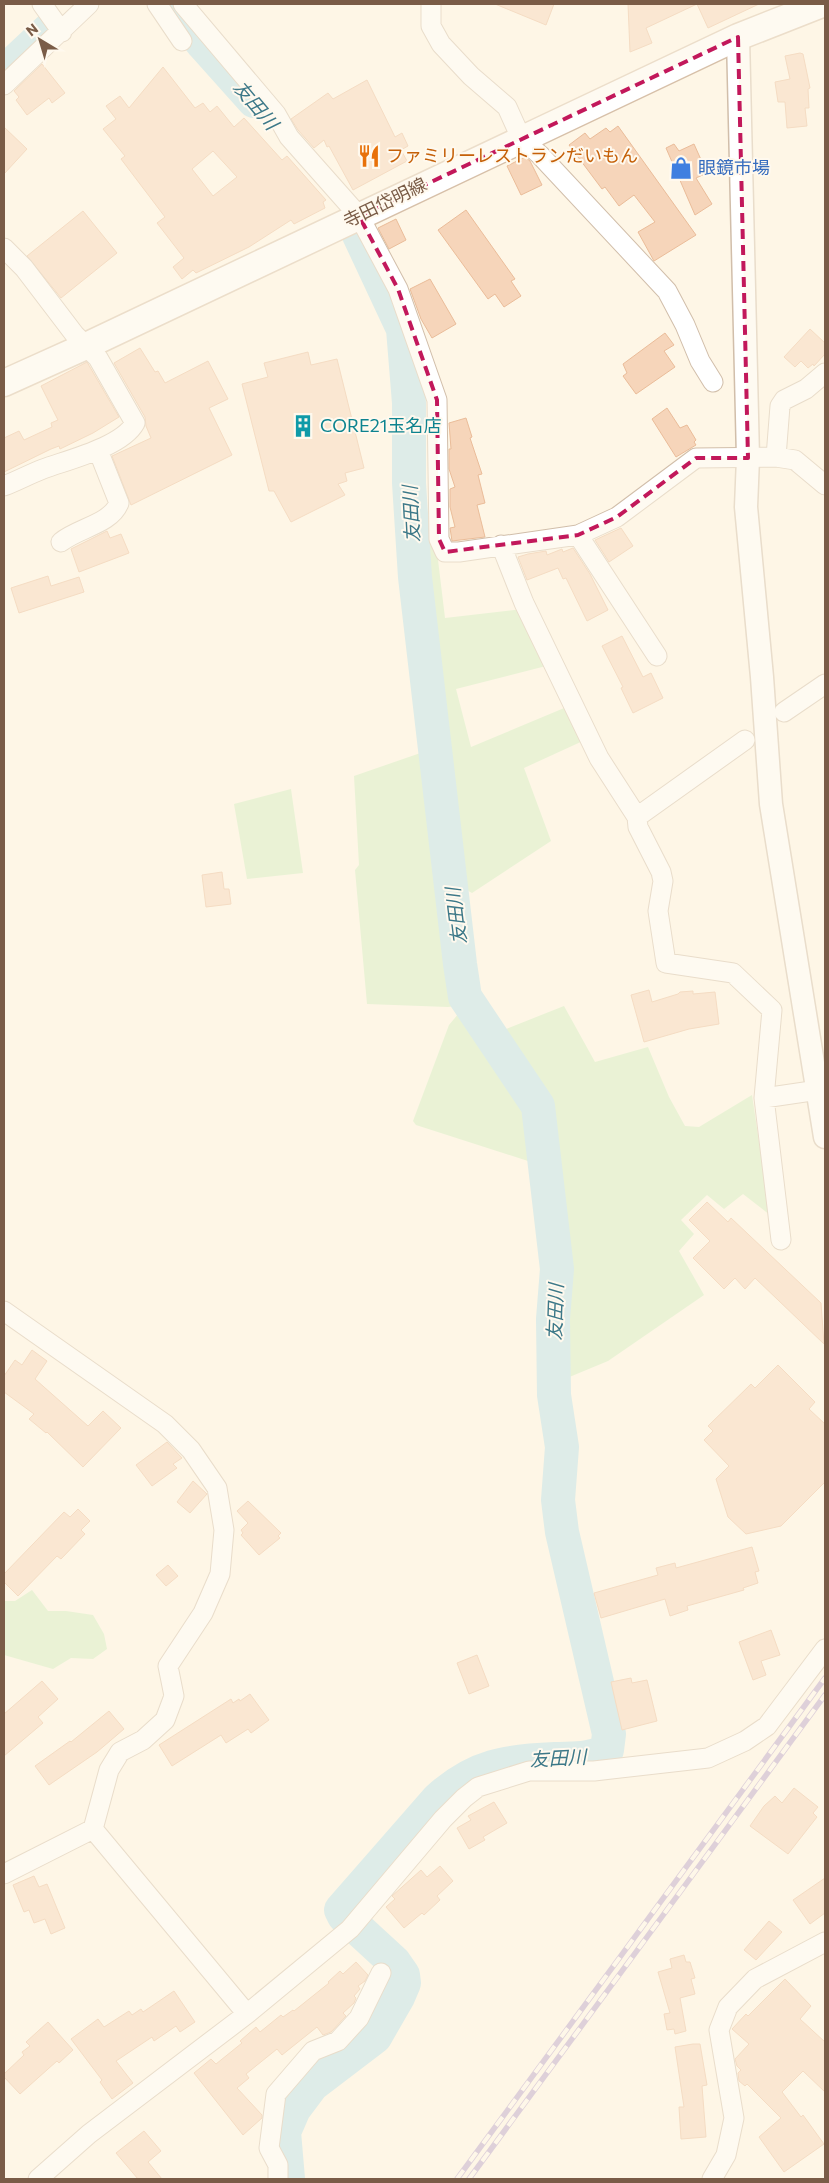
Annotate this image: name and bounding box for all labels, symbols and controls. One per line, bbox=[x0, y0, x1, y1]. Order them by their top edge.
north arrow bbox=[15, 15, 65, 65]
text: N bbox=[22, 19, 41, 39]
water label: 友田川 bbox=[229, 75, 285, 135]
restaurant icon: ファミリーレストランだいもん bbox=[356, 143, 382, 169]
place label: ファミリーレストランだいもん bbox=[386, 144, 638, 166]
shop icon: 眼鏡市場 bbox=[668, 155, 694, 181]
place label: 眼鏡市場 bbox=[698, 156, 770, 178]
street label: 寺田岱明線 bbox=[339, 172, 430, 232]
building icon: CORE21玉名店 bbox=[290, 413, 316, 439]
place label: CORE21玉名店 bbox=[320, 414, 441, 436]
water label: 友田川 bbox=[397, 483, 423, 543]
water label: 友田川 bbox=[440, 884, 470, 946]
water label: 友田川 bbox=[542, 1281, 567, 1341]
water label: 友田川 bbox=[529, 1744, 589, 1770]

